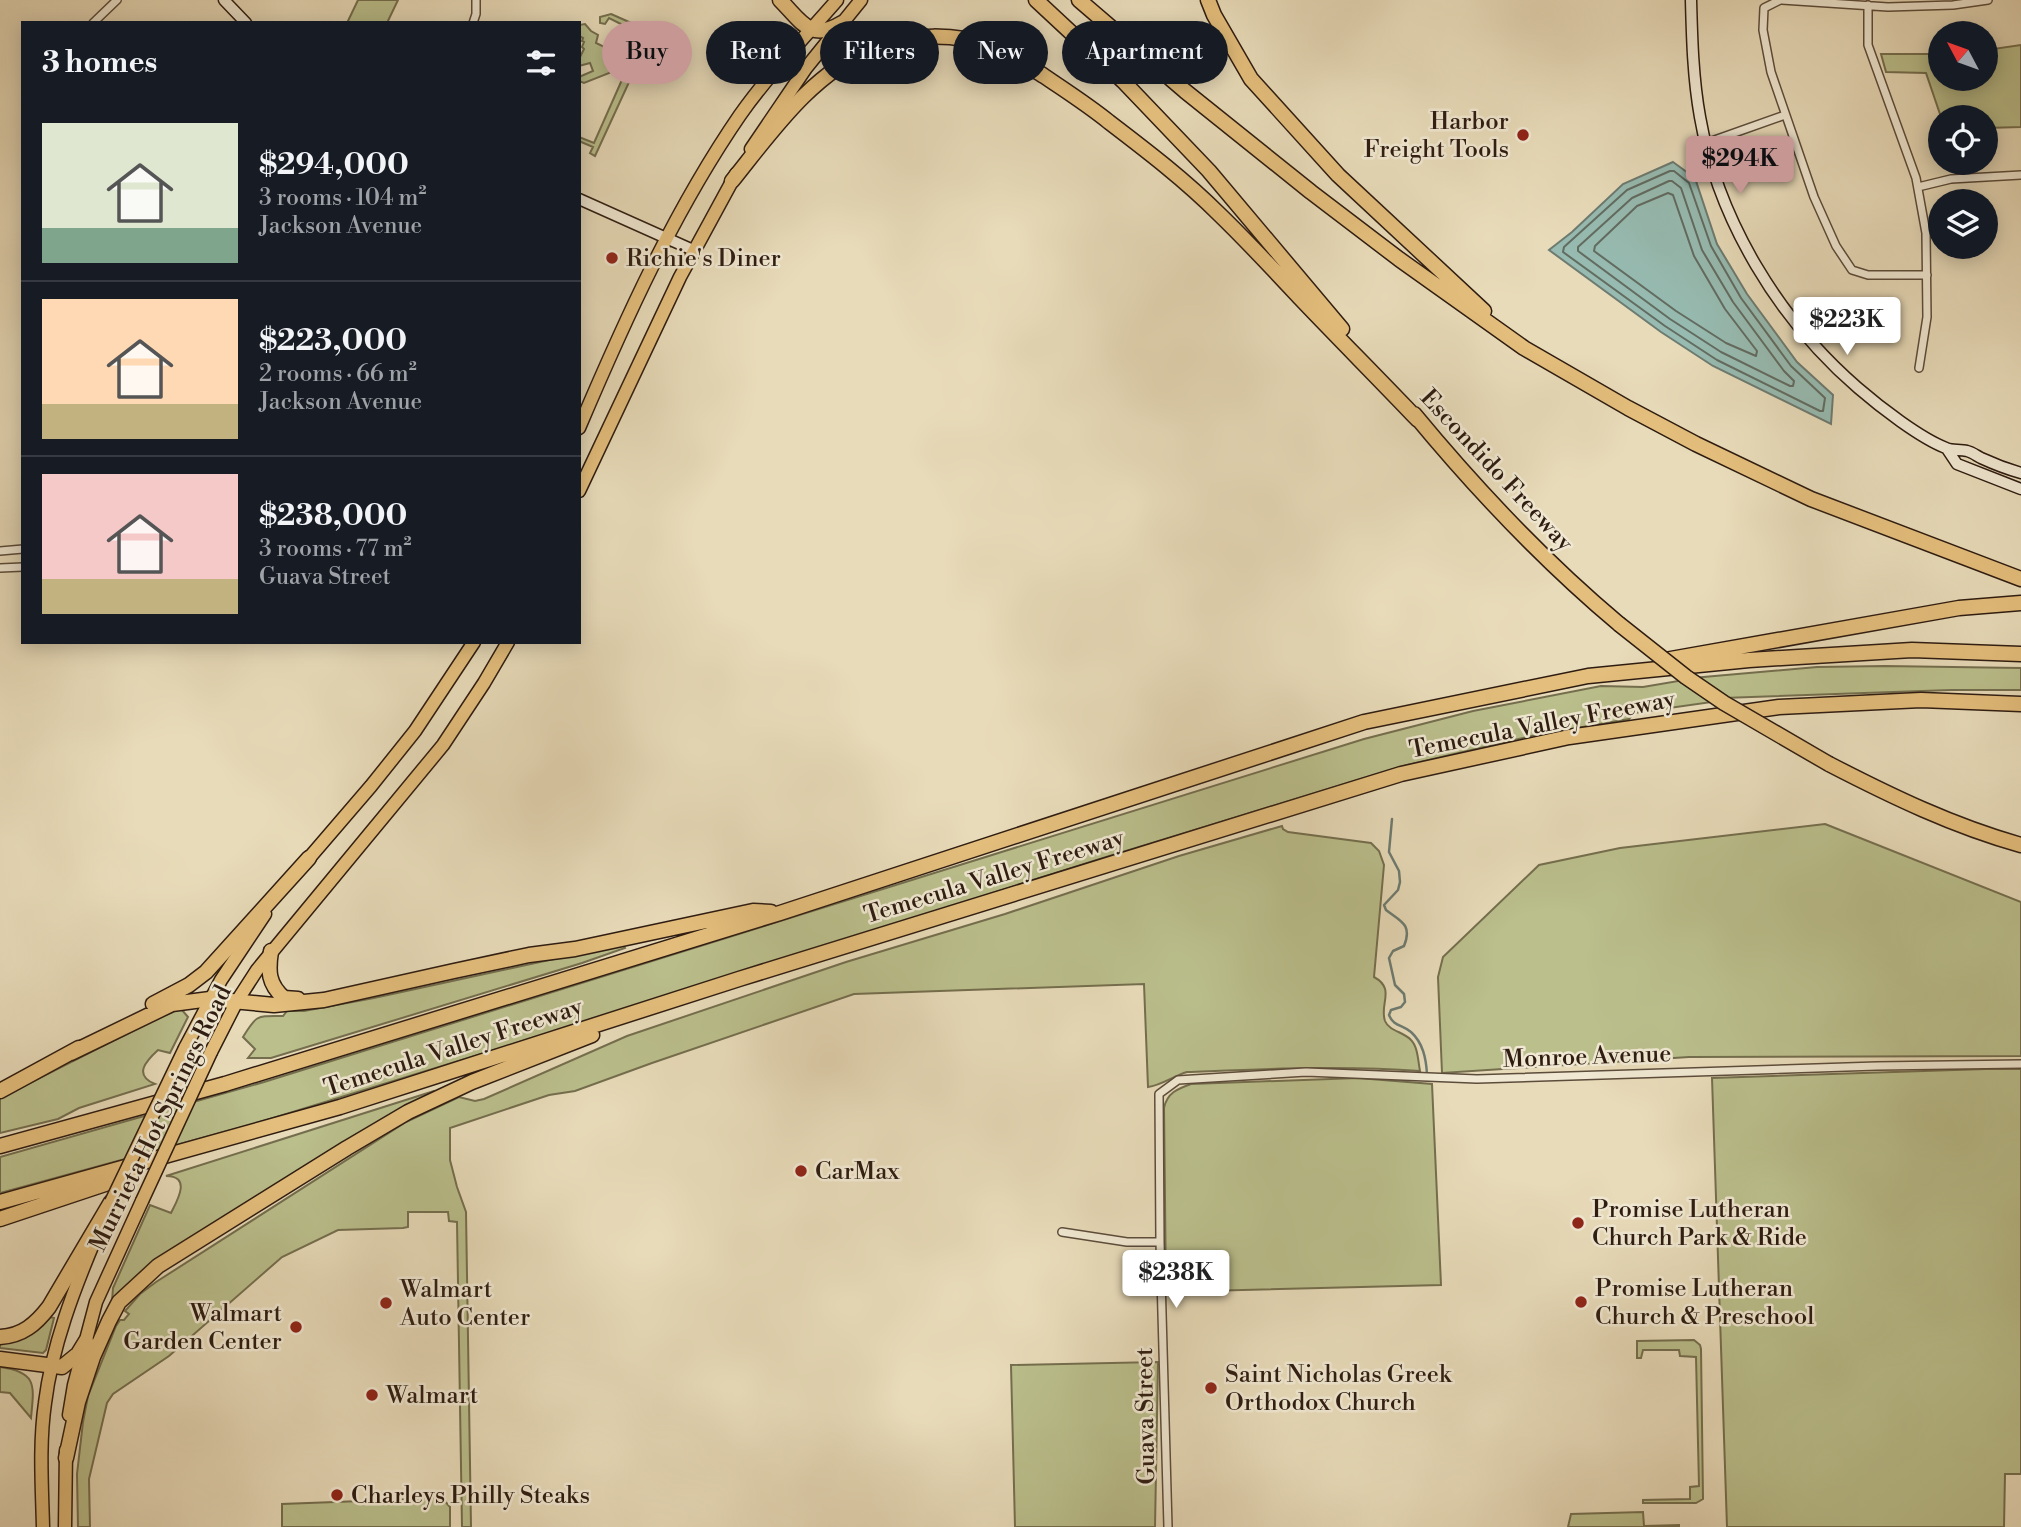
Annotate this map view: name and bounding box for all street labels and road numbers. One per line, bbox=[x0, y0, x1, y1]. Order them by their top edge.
street label: Escondido Freeway bbox=[1413, 383, 1579, 558]
street label: Temecula Valley Freeway bbox=[1407, 684, 1678, 765]
street label: Temecula Valley Freeway bbox=[861, 823, 1128, 931]
street label: Murrieta Hot Springs Road bbox=[83, 980, 239, 1257]
street label: Temecula Valley Freeway bbox=[320, 992, 587, 1104]
street label: Monroe Avenue bbox=[1502, 1039, 1672, 1075]
street label: Guava Street bbox=[1130, 1347, 1162, 1485]

